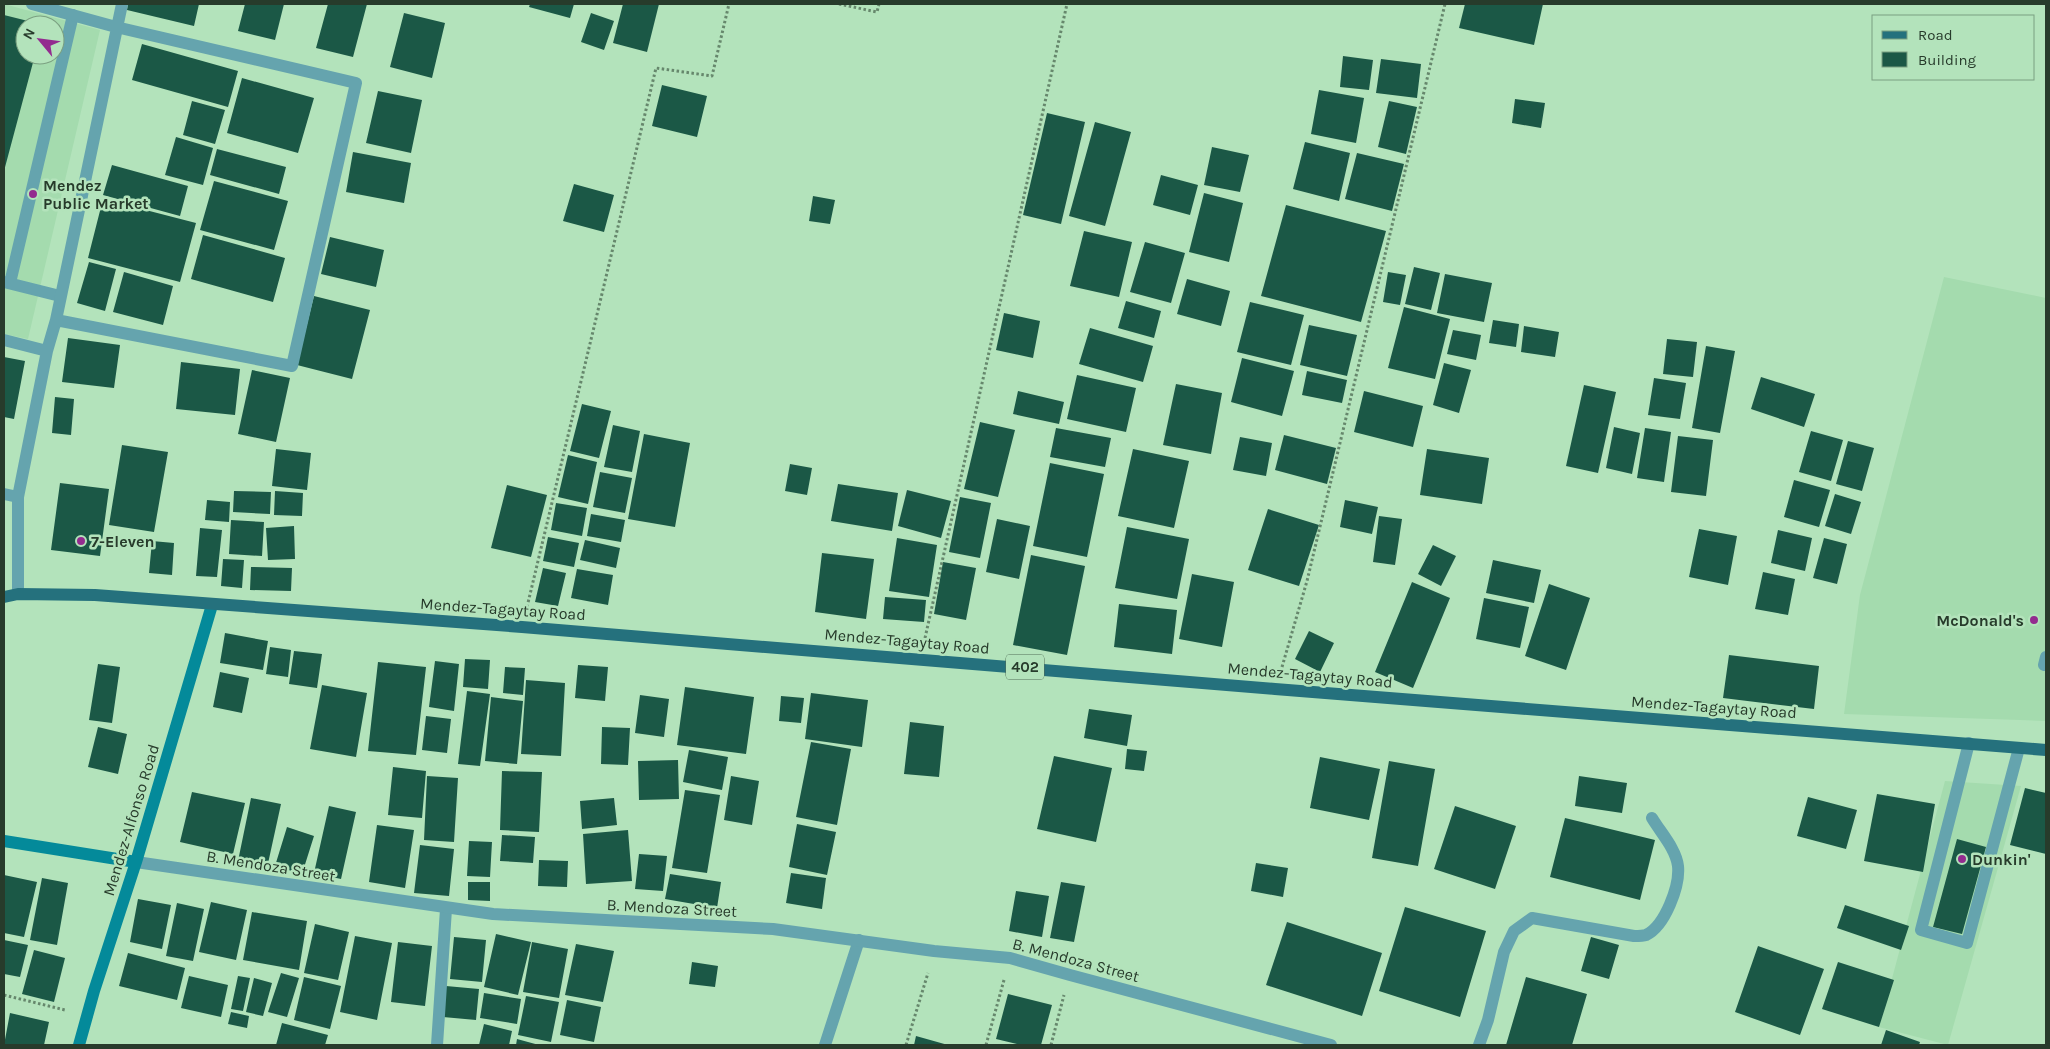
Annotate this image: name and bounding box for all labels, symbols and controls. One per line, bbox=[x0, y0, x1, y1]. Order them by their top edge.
north arrow bbox=[15, 15, 65, 65]
legend bbox=[1872, 15, 2035, 80]
text: N bbox=[19, 25, 39, 42]
text: Road bbox=[1918, 26, 1953, 44]
text: Building bbox=[1918, 51, 1976, 69]
place label: Mendez Public Market bbox=[43, 176, 149, 213]
marker: Mendez Public Market bbox=[27, 188, 39, 200]
place label: 7-Eleven bbox=[91, 532, 154, 551]
marker: 7-Eleven bbox=[75, 535, 87, 547]
street label: Mendez-Tagaytay Road bbox=[420, 594, 586, 624]
place label: McDonald's bbox=[1936, 611, 2024, 630]
marker: McDonald's bbox=[2028, 614, 2040, 626]
street label: Mendez-Tagaytay Road bbox=[824, 624, 990, 658]
road number: 402 bbox=[1006, 654, 1044, 680]
street label: Mendez-Tagaytay Road bbox=[1227, 658, 1393, 692]
street label: Mendez-Tagaytay Road bbox=[1631, 692, 1797, 722]
street label: Mendez-Alfonso Road bbox=[99, 742, 163, 898]
street label: B. Mendoza Street bbox=[205, 846, 337, 886]
place label: Dunkin' bbox=[1972, 850, 2031, 869]
marker: Dunkin' bbox=[1956, 853, 1968, 865]
street label: B. Mendoza Street bbox=[606, 895, 738, 921]
street label: B. Mendoza Street bbox=[1011, 934, 1141, 986]

